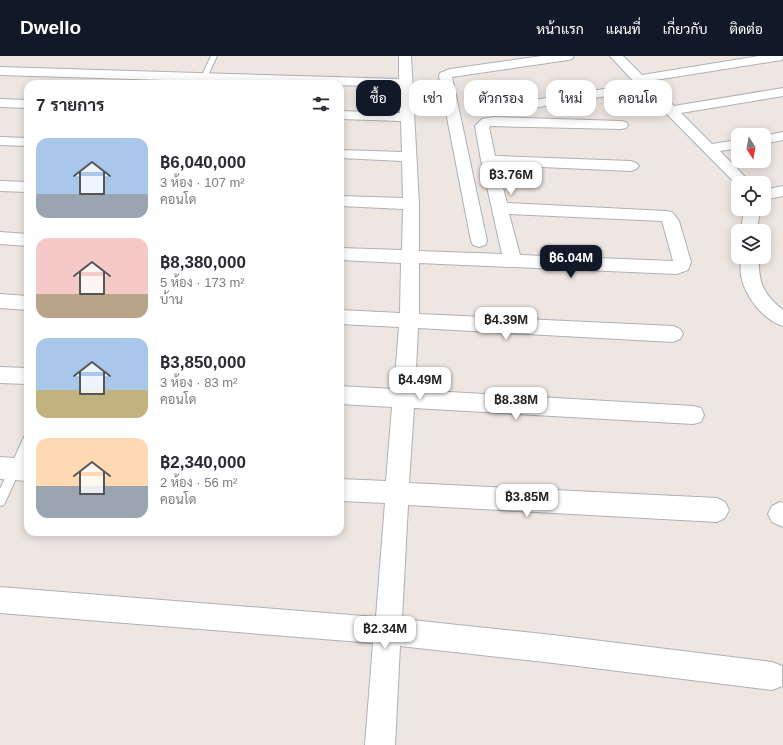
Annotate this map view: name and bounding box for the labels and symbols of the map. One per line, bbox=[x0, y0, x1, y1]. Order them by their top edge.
north arrow bbox=[731, 128, 771, 168]
pin: ฿3.76M bbox=[478, 162, 544, 196]
pin: ฿6.04M bbox=[538, 245, 604, 279]
pin: ฿4.39M bbox=[473, 307, 539, 341]
pin: ฿4.49M bbox=[387, 367, 453, 401]
pin: ฿8.38M bbox=[483, 387, 549, 421]
pin: ฿3.85M bbox=[494, 484, 560, 518]
pin: ฿2.34M bbox=[352, 616, 418, 650]

